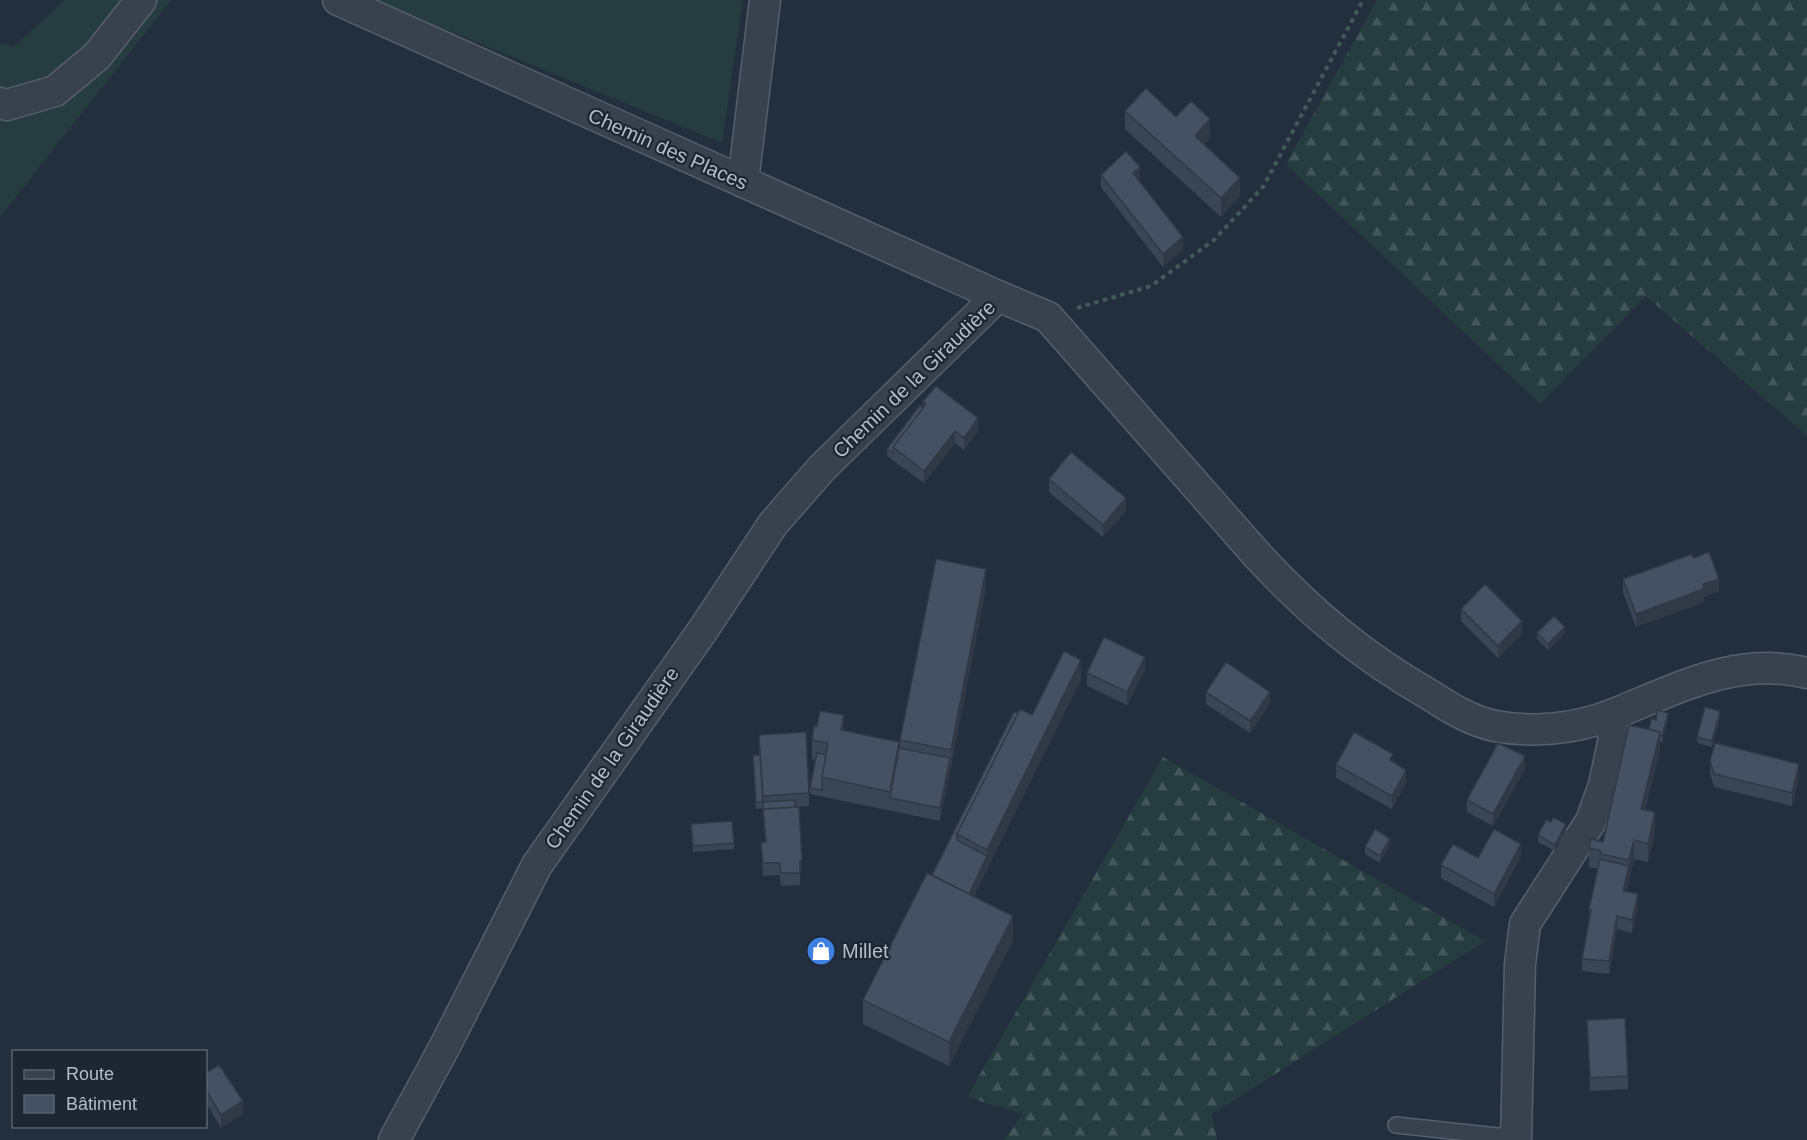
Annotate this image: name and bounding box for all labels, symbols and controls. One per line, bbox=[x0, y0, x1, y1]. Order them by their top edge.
street label: Chemin des Places bbox=[585, 104, 751, 194]
street label: Chemin de la Giraudière bbox=[828, 296, 1000, 462]
street label: Chemin de la Giraudière bbox=[541, 663, 683, 853]
shop icon: Millet bbox=[805, 935, 837, 967]
place label: Millet bbox=[842, 940, 889, 962]
legend bbox=[12, 1050, 207, 1128]
text: Route bbox=[66, 1064, 114, 1084]
text: Bâtiment bbox=[66, 1094, 137, 1114]

